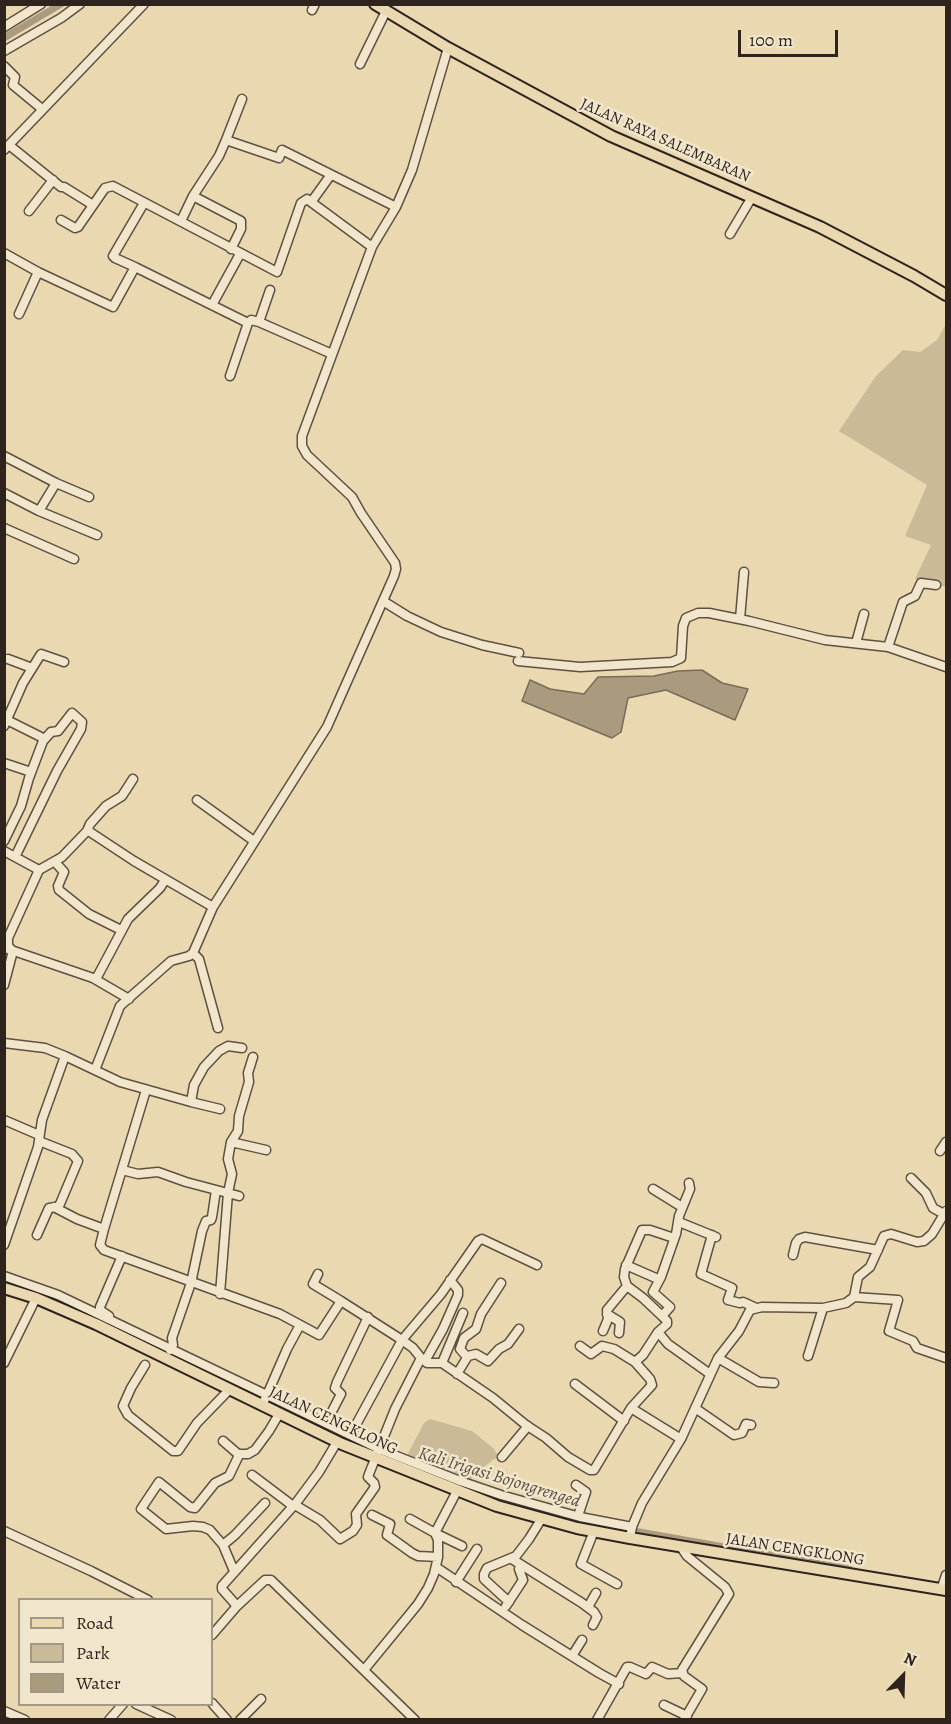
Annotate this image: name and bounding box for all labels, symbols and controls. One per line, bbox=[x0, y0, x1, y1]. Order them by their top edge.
scale bar bbox=[741, 18, 842, 56]
text: 100 m bbox=[749, 28, 793, 52]
street label: JALAN RAYA SALEMBARAN bbox=[577, 95, 753, 187]
street label: JALAN CENGKLONG bbox=[266, 1383, 400, 1459]
water label: Kali Irigasi Bojongrenged bbox=[415, 1443, 583, 1513]
street label: JALAN CENGKLONG bbox=[724, 1530, 866, 1570]
legend bbox=[18, 1598, 213, 1706]
text: Road bbox=[76, 1611, 113, 1635]
text: Park bbox=[76, 1641, 110, 1665]
north arrow bbox=[873, 1646, 933, 1706]
text: N bbox=[900, 1647, 920, 1672]
text: Water bbox=[76, 1671, 121, 1695]

